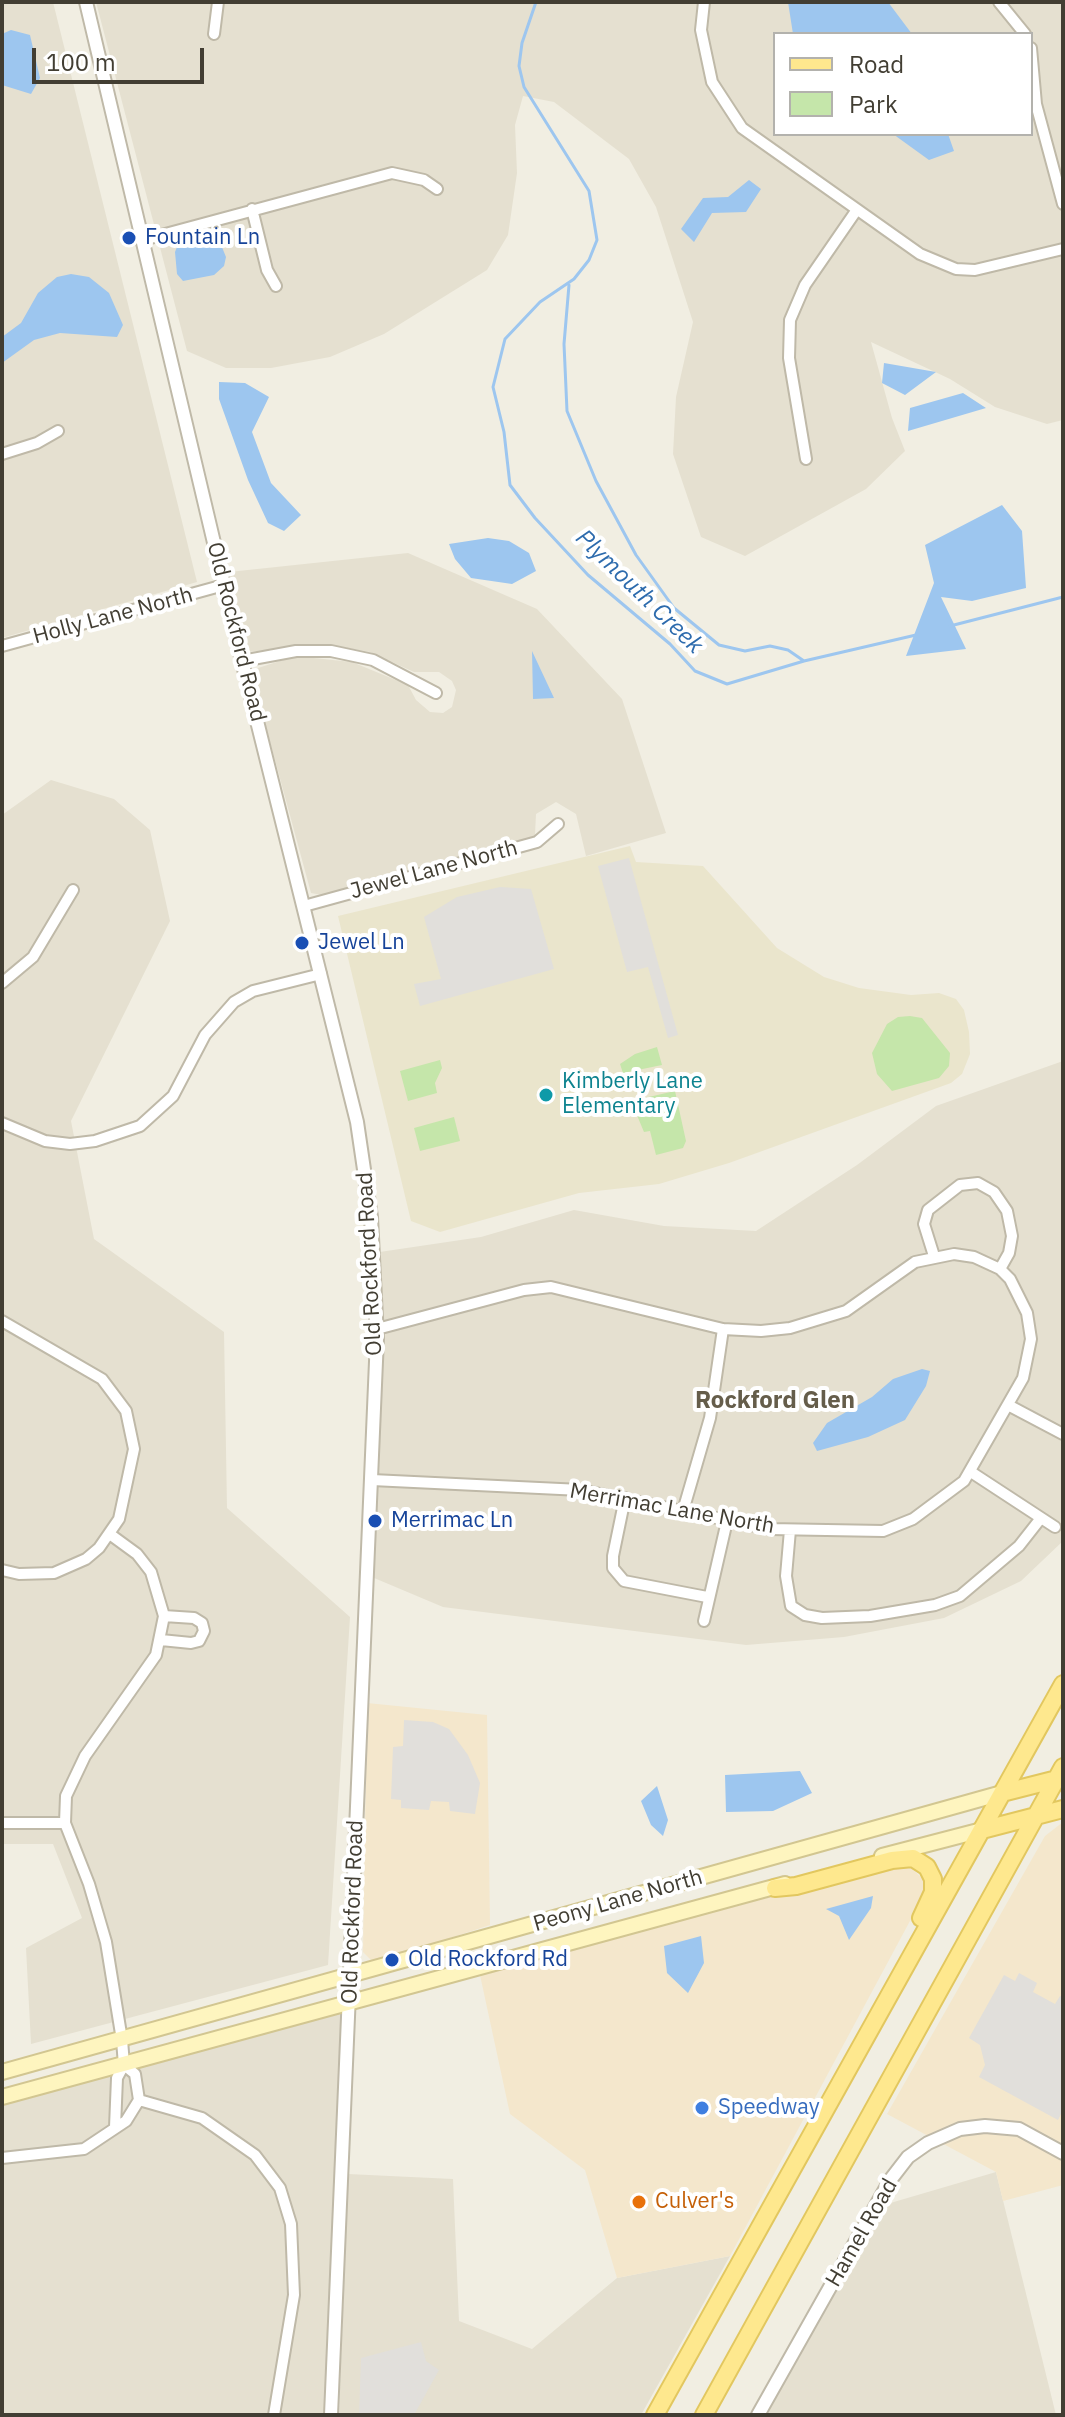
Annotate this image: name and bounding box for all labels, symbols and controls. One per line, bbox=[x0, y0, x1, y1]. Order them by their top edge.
scale bar bbox=[36, 32, 208, 82]
legend bbox=[773, 32, 1033, 136]
text: 100 m bbox=[46, 46, 116, 78]
text: Road bbox=[849, 48, 904, 80]
text: Park bbox=[849, 88, 898, 120]
place label: Fountain Ln bbox=[145, 225, 260, 251]
marker: Fountain Ln bbox=[120, 229, 138, 247]
water label: Plymouth Creek bbox=[569, 524, 709, 660]
street label: Old Rockford Road bbox=[201, 540, 271, 724]
street label: Holly Lane North bbox=[30, 582, 196, 650]
street label: Jewel Lane North bbox=[348, 835, 520, 905]
place label: Jewel Ln bbox=[318, 930, 405, 956]
marker: Jewel Ln bbox=[293, 934, 311, 952]
place label: Kimberly Lane Elementary bbox=[562, 1069, 703, 1120]
marker: Kimberly Lane Elementary bbox=[537, 1086, 555, 1104]
street label: Old Rockford Road bbox=[352, 1171, 388, 1357]
district label: Rockford Glen bbox=[695, 1387, 855, 1415]
street label: Merrimac Lane North bbox=[567, 1478, 777, 1540]
place label: Merrimac Ln bbox=[391, 1508, 513, 1534]
marker: Merrimac Ln bbox=[366, 1512, 384, 1530]
street label: Old Rockford Road bbox=[337, 1820, 369, 2004]
street label: Peony Lane North bbox=[530, 1864, 706, 1938]
place label: Old Rockford Rd bbox=[408, 1947, 568, 1973]
marker: Old Rockford Rd bbox=[383, 1951, 401, 1969]
place label: Speedway bbox=[718, 2095, 820, 2121]
marker: Speedway bbox=[693, 2099, 711, 2117]
street label: Hamel Road bbox=[820, 2174, 904, 2292]
place label: Culver's bbox=[655, 2189, 734, 2215]
marker: Culver's bbox=[630, 2193, 648, 2211]

